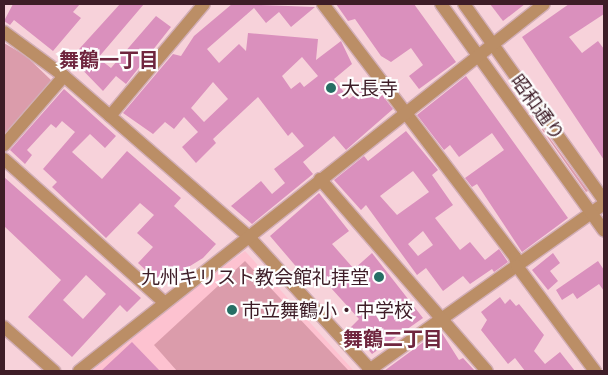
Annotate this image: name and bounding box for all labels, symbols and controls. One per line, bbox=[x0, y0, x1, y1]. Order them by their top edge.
district label: 舞鶴一丁目 bbox=[59, 47, 159, 71]
street label: 昭和通り bbox=[506, 70, 570, 144]
place label: 大長寺 bbox=[341, 77, 398, 99]
marker: 大長寺 bbox=[325, 82, 337, 94]
place label: 九州キリスト教会館礼拝堂 bbox=[141, 266, 369, 288]
marker: 九州キリスト教会館礼拝堂 bbox=[373, 271, 385, 283]
place label: 市立舞鶴小・中学校 bbox=[242, 299, 413, 321]
marker: 市立舞鶴小・中学校 bbox=[226, 304, 238, 316]
district label: 舞鶴二丁目 bbox=[343, 326, 443, 350]

